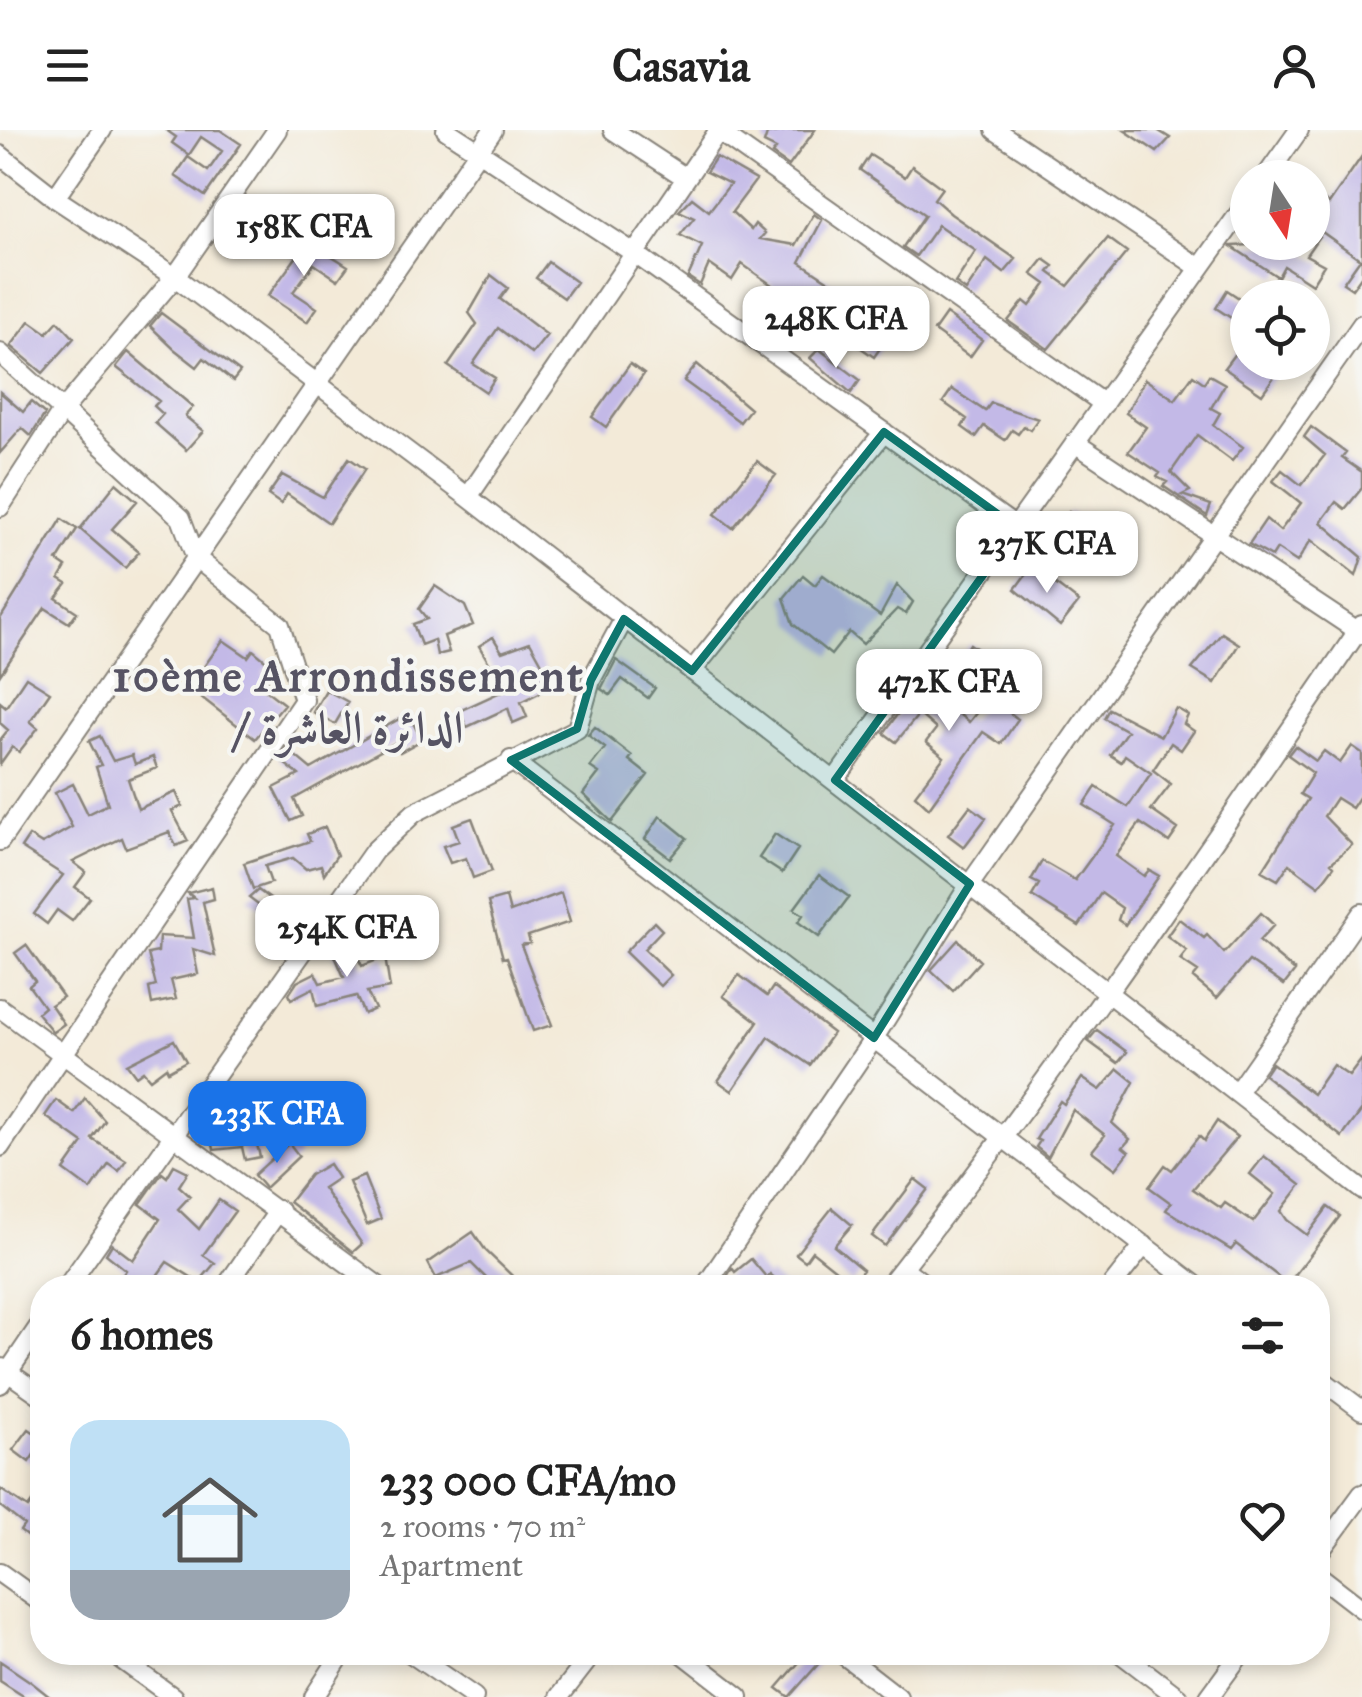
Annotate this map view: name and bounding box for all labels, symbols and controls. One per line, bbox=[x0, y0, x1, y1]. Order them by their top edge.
icon: menu bbox=[40, 38, 95, 93]
text: Casavia bbox=[612, 38, 750, 93]
icon: person bbox=[1267, 38, 1322, 93]
north arrow bbox=[1230, 160, 1330, 260]
map controls bbox=[1230, 160, 1330, 380]
pin: 158K CFA bbox=[201, 194, 407, 279]
text: 158K CFA bbox=[236, 207, 372, 246]
button: locate bbox=[1230, 280, 1330, 380]
pin: 248K CFA bbox=[733, 286, 939, 371]
text: 248K CFA bbox=[765, 299, 907, 338]
pin: 237K CFA bbox=[944, 511, 1150, 596]
text: 237K CFA bbox=[978, 524, 1116, 563]
district label: 10ème Arrondissement / الدائرة العاشرة bbox=[113, 648, 585, 758]
pin: 472K CFA bbox=[846, 649, 1052, 734]
text: 472K CFA bbox=[878, 662, 1020, 701]
pin: 254K CFA bbox=[244, 895, 450, 980]
text: 254K CFA bbox=[277, 908, 417, 947]
pin: 233K CFA bbox=[174, 1081, 380, 1166]
text: 233K CFA bbox=[210, 1094, 344, 1133]
icon: filters bbox=[1235, 1308, 1290, 1363]
text: 6 homes bbox=[70, 1309, 213, 1361]
text: 233 000 CFA/mo bbox=[380, 1455, 676, 1507]
icon: home bbox=[150, 1460, 270, 1580]
icon: heart bbox=[1235, 1493, 1290, 1548]
text: 2 rooms · 70 m² bbox=[380, 1507, 585, 1546]
text: Apartment bbox=[380, 1546, 523, 1585]

